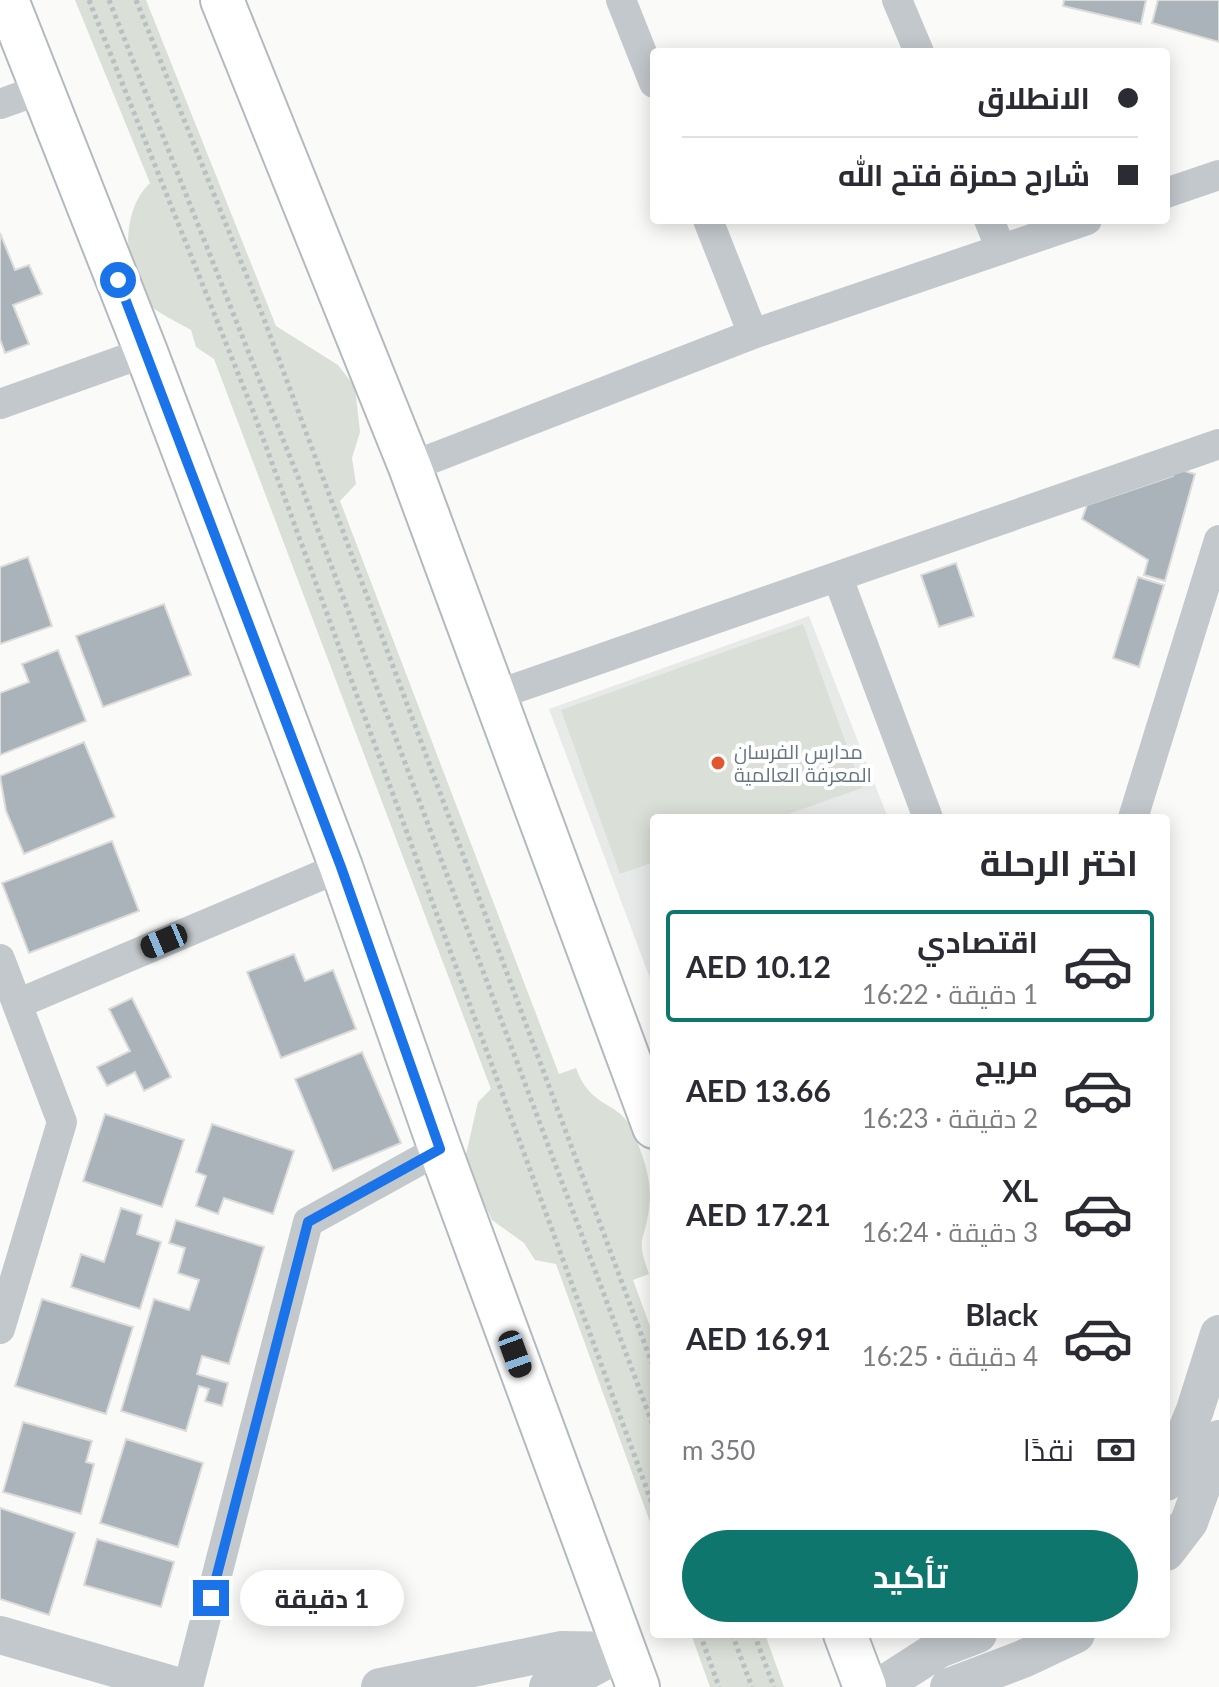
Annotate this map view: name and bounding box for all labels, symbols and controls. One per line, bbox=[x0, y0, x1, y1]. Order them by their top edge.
text: الانطلاق bbox=[977, 79, 1090, 115]
text: شارح حمزة فتح الله bbox=[838, 156, 1090, 192]
route start bbox=[100, 262, 136, 298]
place label: مدارس الفرسان المعرفة العالمية bbox=[734, 739, 872, 787]
marker: مدارس الفرسان المعرفة العالمية bbox=[709, 754, 727, 772]
text: اختر الرحلة bbox=[980, 840, 1138, 884]
car bbox=[137, 921, 191, 961]
text: اقتصادي bbox=[917, 923, 1038, 959]
icon: car bbox=[1062, 930, 1134, 1002]
text: AED 10.12 bbox=[686, 948, 831, 984]
text: 1 دقيقة · 16:22 bbox=[862, 978, 1038, 1010]
text: مريح bbox=[975, 1047, 1038, 1083]
icon: car bbox=[1062, 1054, 1134, 1126]
text: AED 13.66 bbox=[686, 1072, 831, 1108]
text: 2 دقيقة · 16:23 bbox=[862, 1102, 1038, 1134]
text: XL bbox=[1002, 1172, 1038, 1208]
icon: car bbox=[1062, 1178, 1134, 1250]
text: AED 17.21 bbox=[686, 1196, 831, 1232]
text: 3 دقيقة · 16:24 bbox=[862, 1216, 1038, 1248]
text: Black bbox=[965, 1296, 1038, 1332]
icon: car bbox=[1062, 1302, 1134, 1374]
text: AED 16.91 bbox=[686, 1320, 831, 1356]
car bbox=[496, 1327, 534, 1381]
text: 4 دقيقة · 16:25 bbox=[862, 1340, 1038, 1372]
icon: cash bbox=[1094, 1428, 1138, 1472]
text: نقدًا bbox=[1023, 1431, 1074, 1467]
text: 350 m bbox=[682, 1434, 755, 1466]
button: تأكيد bbox=[682, 1530, 1138, 1622]
callout: 1 دقيقة bbox=[239, 1570, 403, 1626]
route end bbox=[193, 1580, 229, 1616]
text: 1 دقيقة bbox=[275, 1582, 369, 1614]

